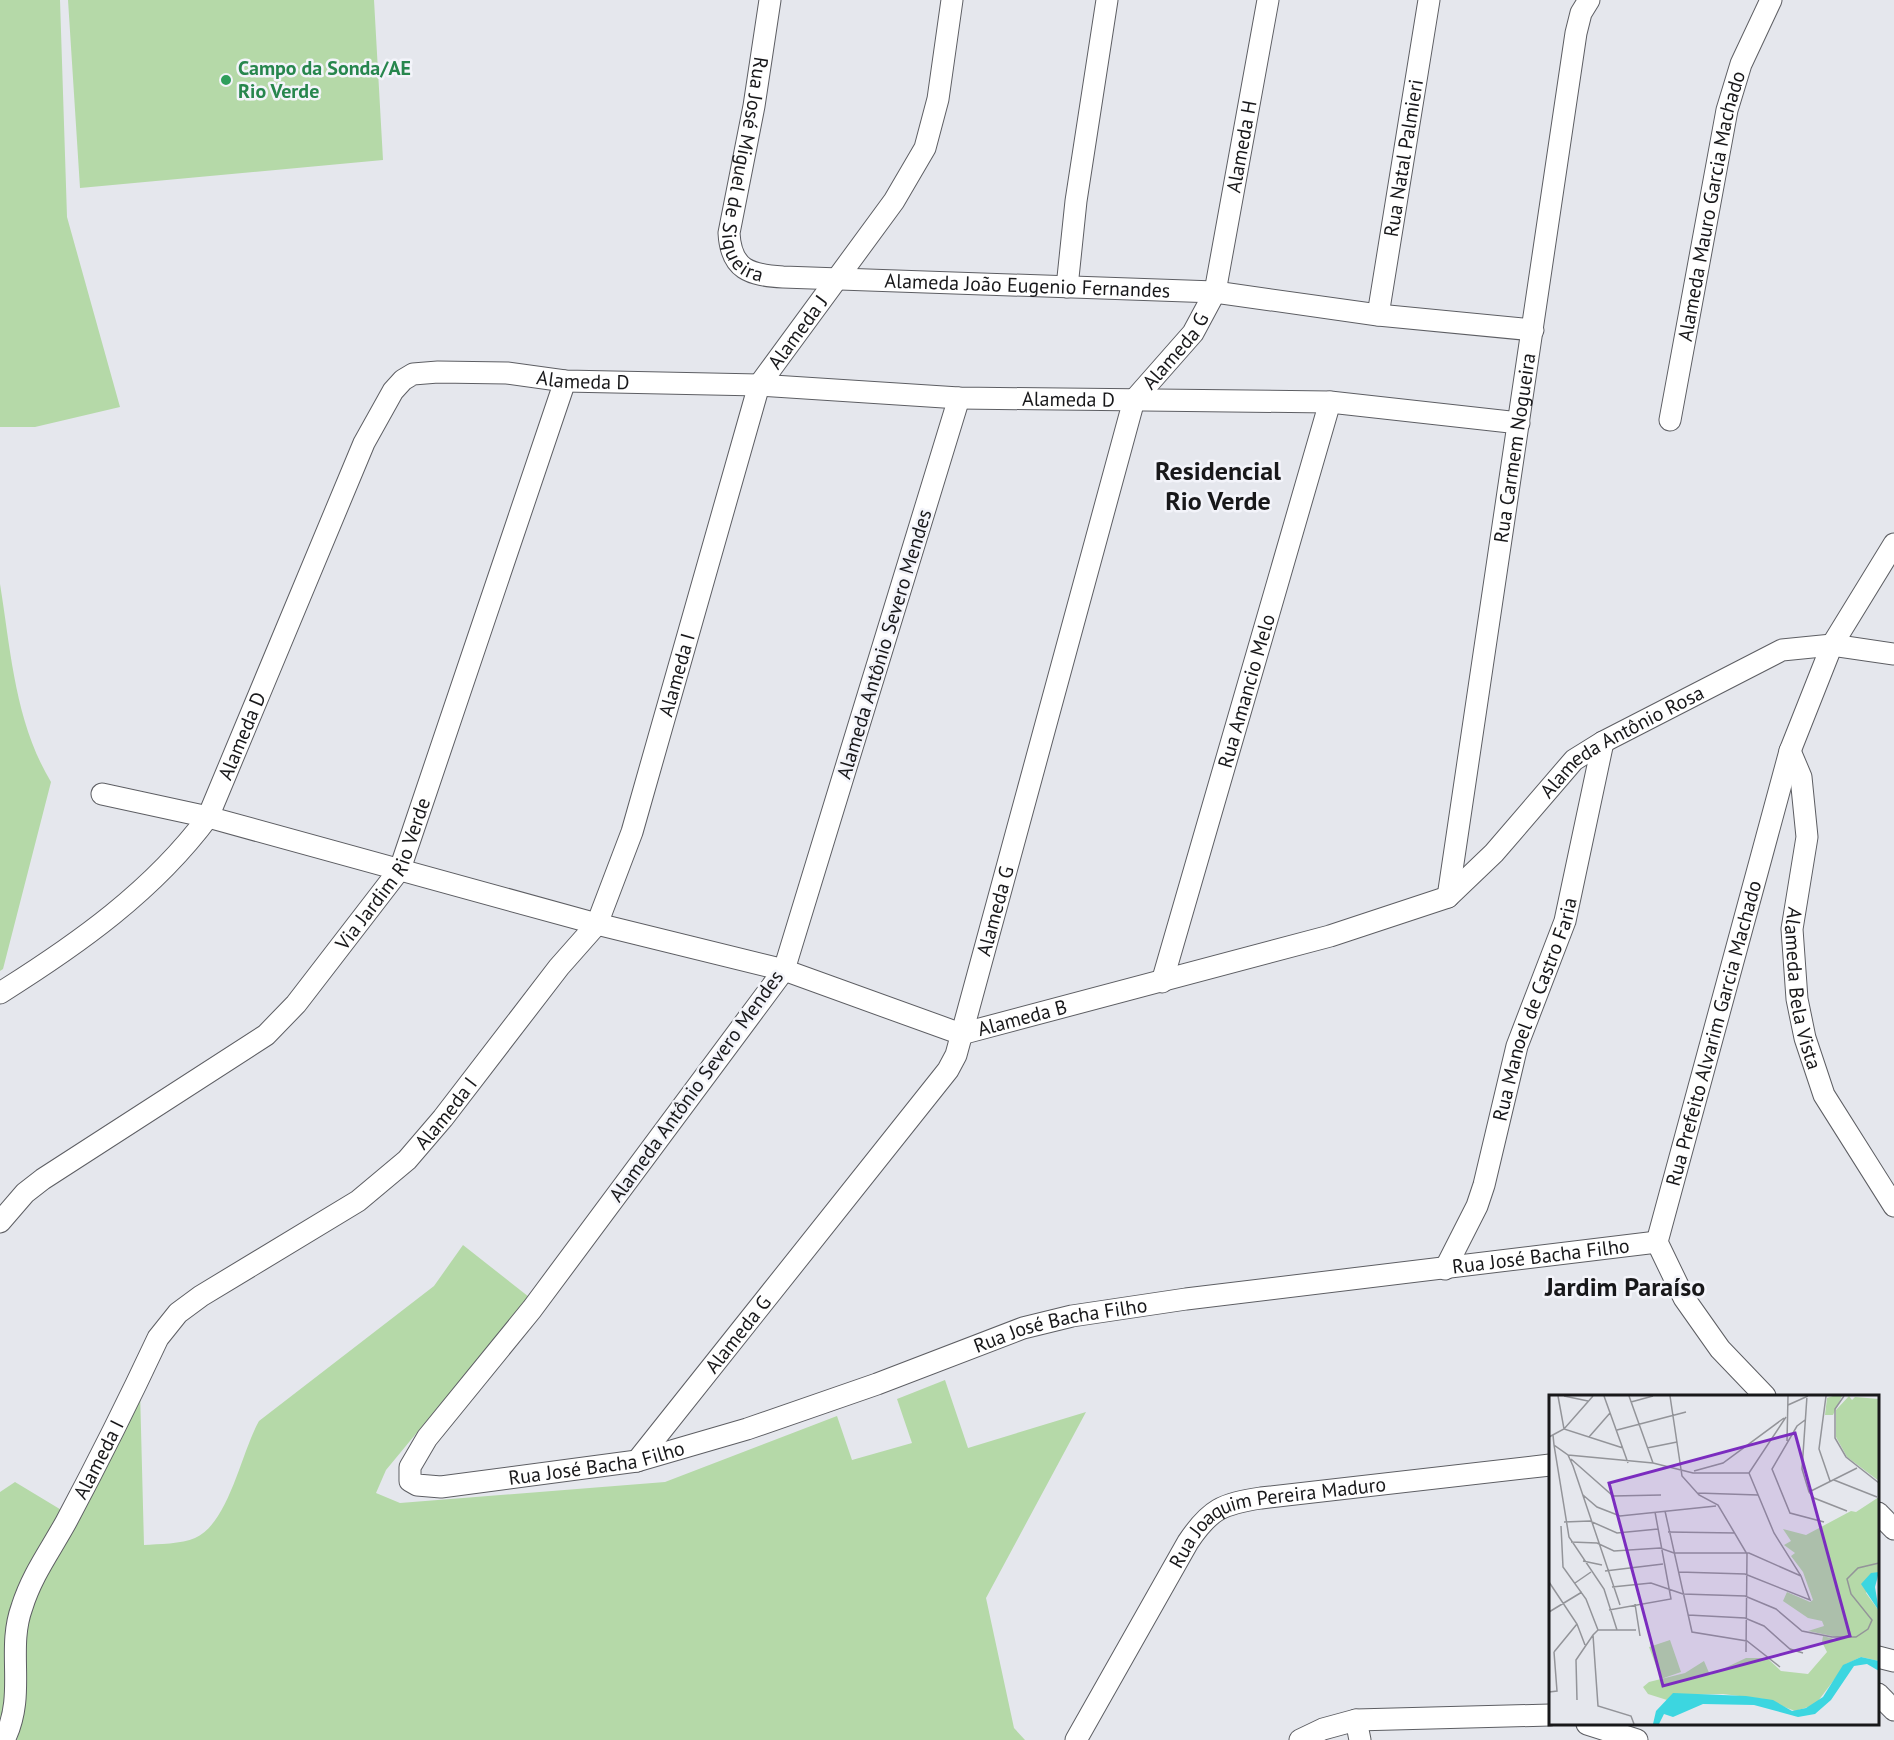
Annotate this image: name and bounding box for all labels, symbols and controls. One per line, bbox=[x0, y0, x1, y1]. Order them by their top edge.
street label: Rua José Miguel de Siqueira bbox=[751, 43, 783, 281]
place label: Campo da Sonda/AE Rio Verde bbox=[238, 55, 411, 104]
text: Rua José Miguel de Siqueira bbox=[716, 55, 774, 288]
street label: Alameda Mauro Garcia Machado bbox=[1672, 68, 1751, 343]
marker: Campo da Sonda/AE Rio Verde bbox=[219, 73, 233, 87]
street label: Rua Natal Palmieri bbox=[1378, 77, 1429, 239]
street label: Alameda H bbox=[1220, 98, 1263, 195]
street label: Alameda João Eugenio Fernandes bbox=[884, 268, 1171, 303]
street label: Alameda J bbox=[762, 290, 834, 374]
street label: Alameda G bbox=[1137, 308, 1215, 395]
street label: Rua Carmem Nogueira bbox=[1488, 351, 1541, 545]
street label: Alameda D bbox=[535, 364, 630, 395]
street label: Alameda D bbox=[1022, 386, 1115, 413]
district label: Residencial Rio Verde bbox=[1155, 454, 1281, 517]
street label: Alameda Antônio Severo Mendes bbox=[831, 506, 937, 782]
street label: Rua Amancio Melo bbox=[1212, 611, 1281, 771]
street label: Alameda I bbox=[652, 630, 701, 720]
street label: Alameda Antônio Rosa bbox=[1534, 679, 1708, 803]
street label: Alameda D bbox=[212, 688, 272, 784]
street label: Via Jardim Rio Verde bbox=[329, 794, 436, 956]
street label: Alameda G bbox=[971, 863, 1020, 959]
street label: Rua Prefeito Alvarim Garcia Machado bbox=[1660, 877, 1767, 1189]
street label: Rua Manoel de Castro Faria bbox=[1487, 895, 1583, 1124]
street label: Alameda Bela Vista bbox=[1779, 905, 1828, 1073]
street label: Alameda Antônio Severo Mendes bbox=[603, 965, 789, 1207]
street label: Alameda B bbox=[975, 993, 1070, 1042]
street label: Alameda I bbox=[409, 1072, 483, 1155]
street label: Rua José Bacha Filho bbox=[1451, 1232, 1631, 1280]
district label: Jardim Paraíso bbox=[1544, 1270, 1705, 1303]
street label: Alameda G bbox=[699, 1290, 777, 1378]
street label: Rua José Bacha Filho bbox=[970, 1292, 1149, 1359]
inset map bbox=[1549, 1395, 1879, 1725]
street label: Alameda I bbox=[67, 1415, 130, 1504]
street label: Rua José Bacha Filho bbox=[507, 1435, 687, 1491]
street label: Rua Joaquim Pereira Maduro bbox=[1163, 1471, 1387, 1573]

